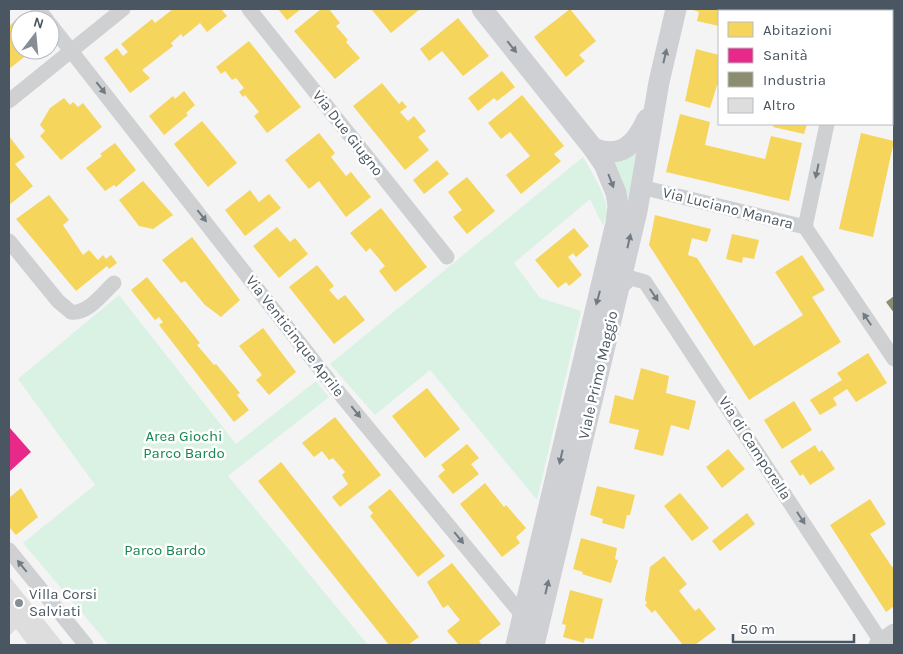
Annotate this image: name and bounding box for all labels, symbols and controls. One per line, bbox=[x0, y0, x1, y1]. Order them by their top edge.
north arrow bbox=[10, 10, 60, 60]
legend bbox=[718, 10, 893, 125]
text: N bbox=[31, 13, 46, 33]
text: Abitazioni bbox=[763, 21, 832, 39]
one-way arrow bbox=[507, 40, 518, 53]
text: Sanità bbox=[763, 46, 808, 64]
one-way arrow bbox=[661, 48, 669, 63]
text: Industria bbox=[763, 71, 826, 89]
one-way arrow bbox=[96, 81, 107, 94]
street label: Via Due Giugno bbox=[309, 87, 387, 179]
text: Altro bbox=[763, 96, 795, 114]
one-way arrow bbox=[813, 164, 821, 179]
one-way arrow bbox=[608, 173, 615, 188]
street label: Via Luciano Manara bbox=[661, 183, 795, 233]
one-way arrow bbox=[196, 209, 207, 222]
one-way arrow bbox=[625, 234, 633, 249]
street label: Via Venticinque Aprile bbox=[242, 272, 348, 400]
one-way arrow bbox=[649, 288, 659, 301]
one-way arrow bbox=[593, 291, 601, 306]
street label: Viale Primo Maggio bbox=[574, 309, 622, 441]
one-way arrow bbox=[862, 312, 872, 326]
street label: Via di Camporella bbox=[715, 393, 795, 503]
one-way arrow bbox=[350, 406, 361, 419]
park label: Area Giochi Parco Bardo bbox=[143, 427, 225, 462]
one-way arrow bbox=[557, 449, 565, 464]
one-way arrow bbox=[796, 512, 805, 525]
one-way arrow bbox=[453, 531, 464, 544]
park label: Parco Bardo bbox=[124, 541, 206, 559]
one-way arrow bbox=[17, 560, 28, 573]
one-way arrow bbox=[543, 579, 551, 594]
place label: Villa Corsi Salviati bbox=[29, 585, 97, 620]
marker: Villa Corsi Salviati bbox=[13, 597, 25, 609]
scale bar bbox=[733, 612, 854, 644]
text: 50 m bbox=[740, 620, 775, 638]

